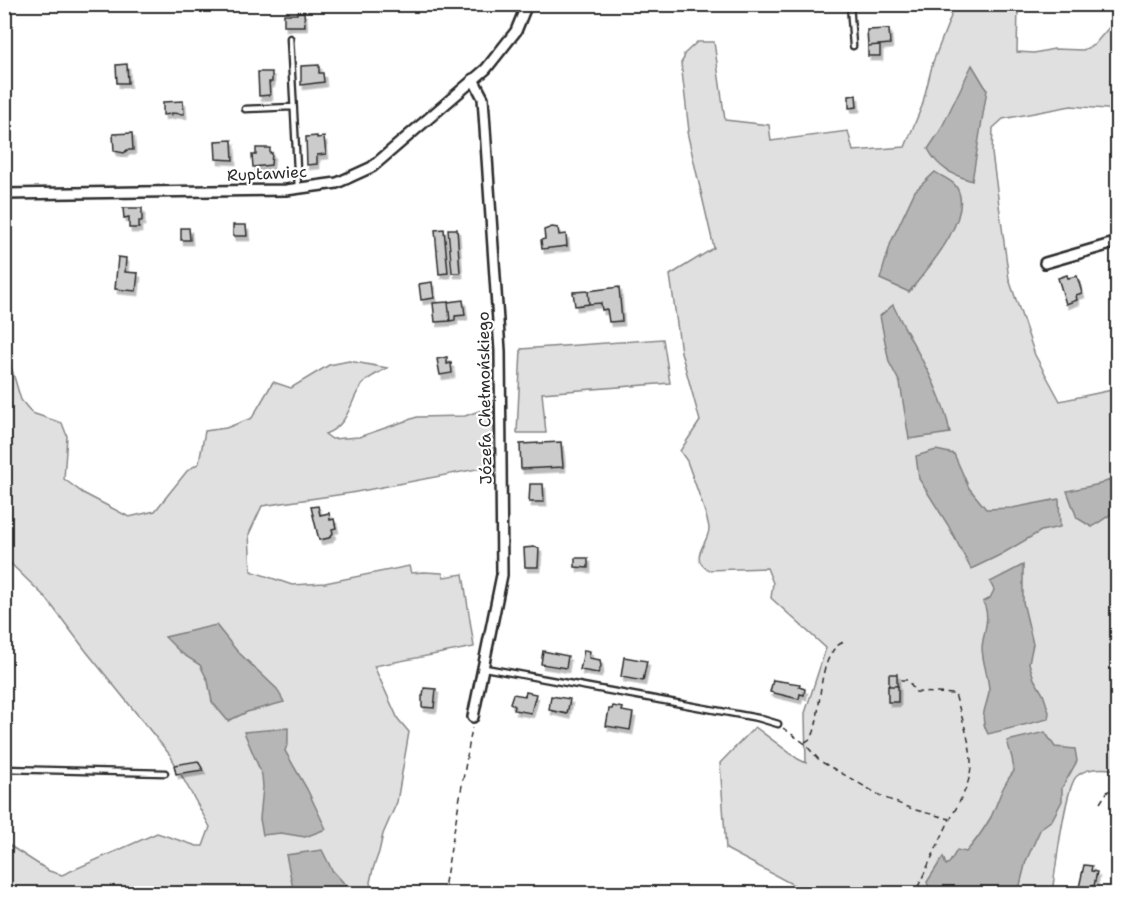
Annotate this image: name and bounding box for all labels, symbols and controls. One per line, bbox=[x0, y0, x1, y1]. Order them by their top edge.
street label: Ruptawiec bbox=[227, 161, 308, 186]
street label: Józefa Chełmońskiego bbox=[472, 311, 497, 485]

